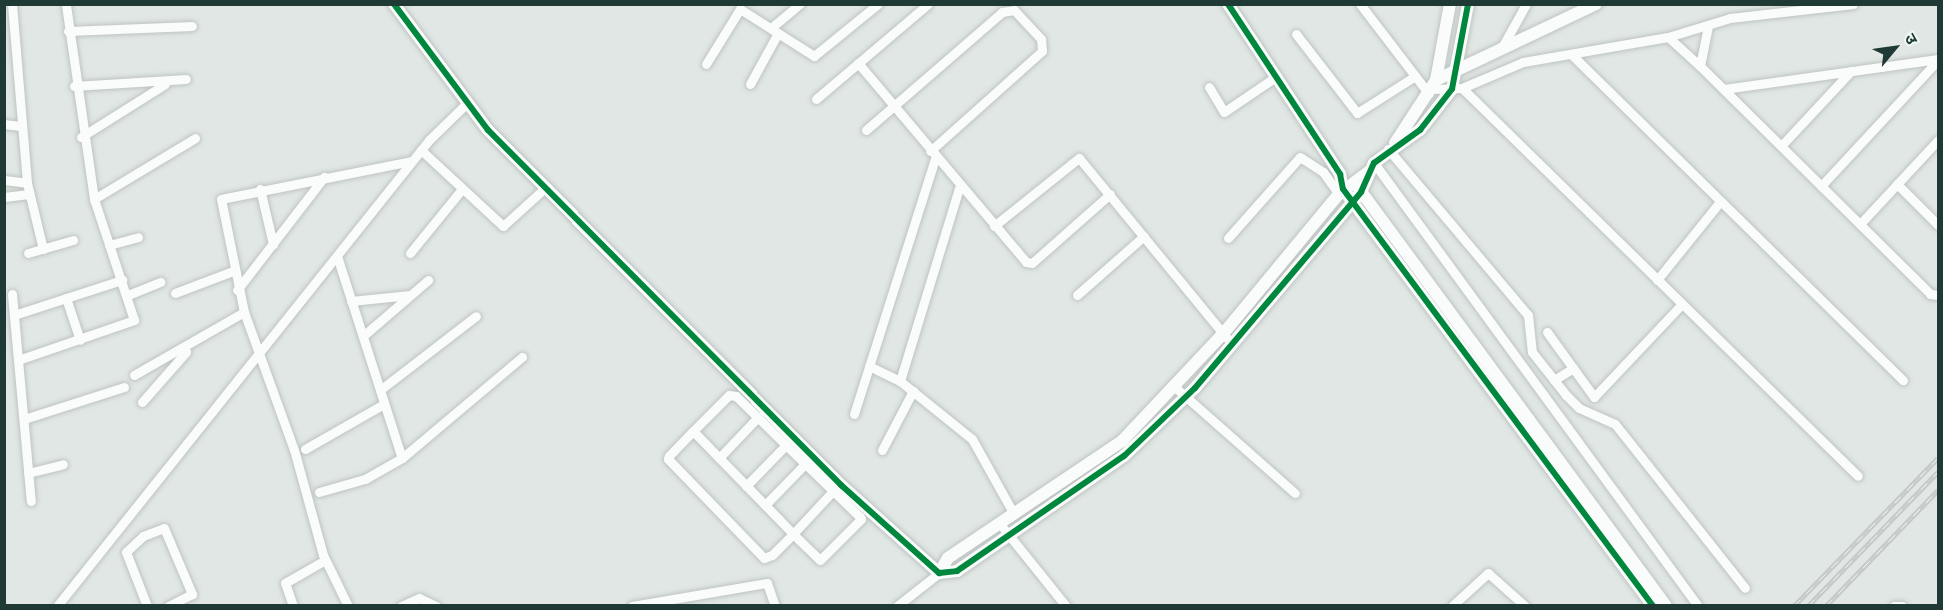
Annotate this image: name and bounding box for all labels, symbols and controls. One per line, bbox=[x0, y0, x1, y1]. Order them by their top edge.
north arrow bbox=[1865, 18, 1925, 78]
text: उ bbox=[1901, 30, 1922, 48]

